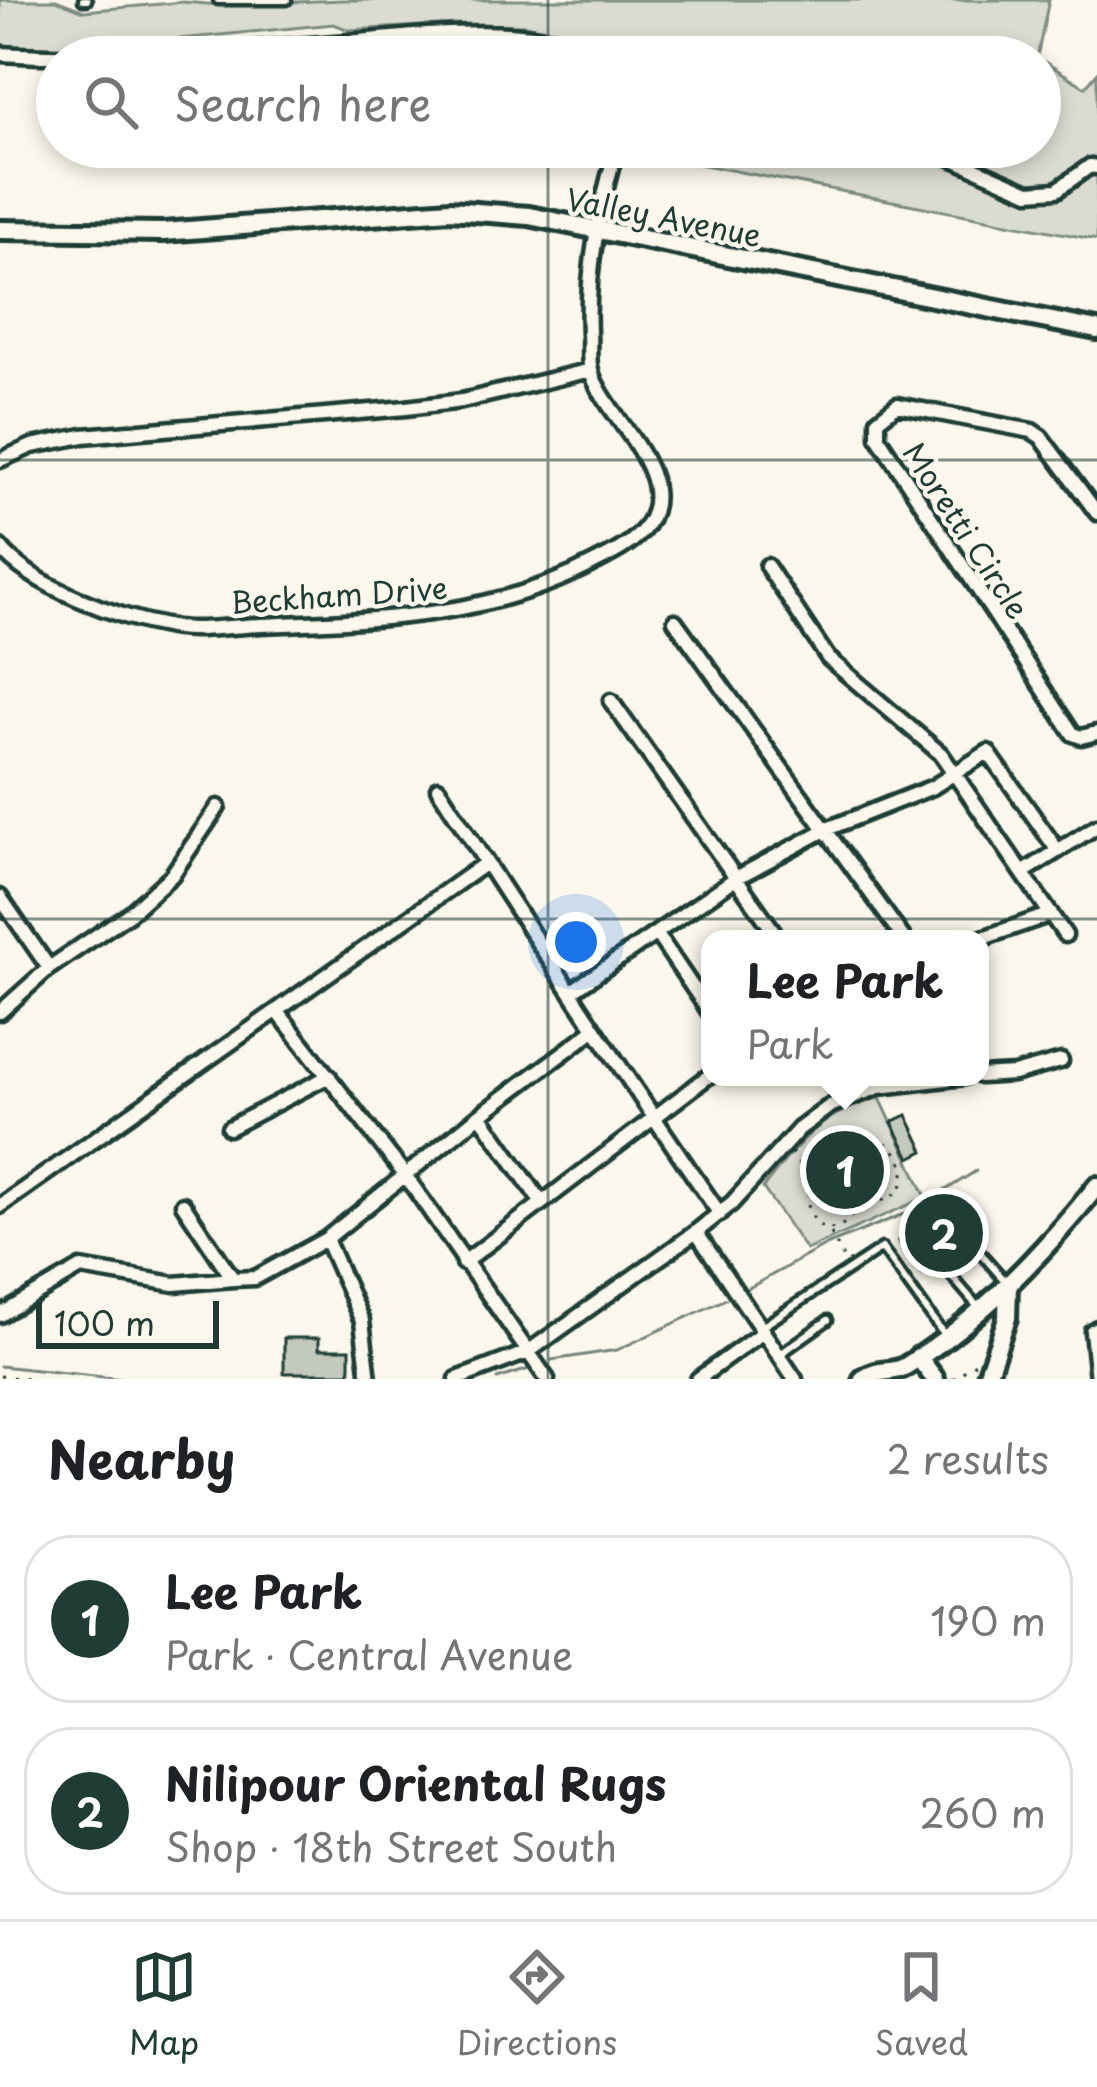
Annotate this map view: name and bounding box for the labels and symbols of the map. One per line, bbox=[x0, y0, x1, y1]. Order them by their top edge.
street label: Valley Avenue bbox=[563, 175, 765, 257]
street label: Moretti Circle bbox=[893, 433, 1041, 627]
street label: Beckham Drive bbox=[229, 564, 449, 624]
your location bbox=[546, 912, 606, 972]
pin: 1 bbox=[806, 1125, 884, 1215]
pin: 2 bbox=[905, 1188, 983, 1278]
scale bar bbox=[36, 1295, 219, 1348]

